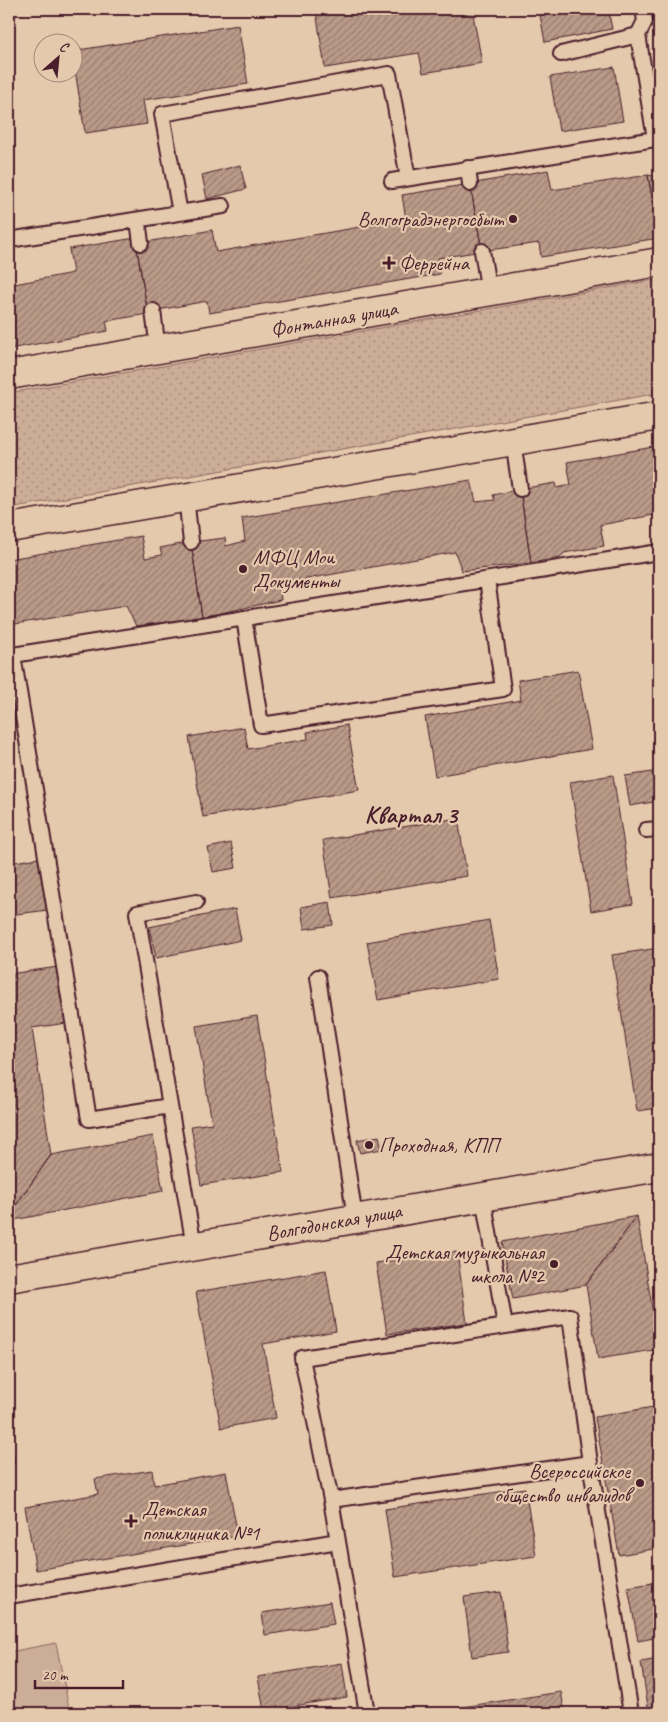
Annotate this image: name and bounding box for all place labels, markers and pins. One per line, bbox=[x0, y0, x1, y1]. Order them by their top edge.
place label: Волгоградэнергосбыт bbox=[358, 206, 504, 232]
marker: Волгоградэнергосбыт bbox=[507, 213, 519, 225]
place label: Феррейна bbox=[399, 250, 471, 276]
marker: Феррейна bbox=[383, 257, 395, 269]
place label: МФЦ Мои Документы bbox=[253, 544, 341, 594]
marker: МФЦ Мои Документы bbox=[237, 563, 249, 575]
place label: Проходная, КПП bbox=[379, 1132, 503, 1158]
marker: Проходная, КПП bbox=[363, 1139, 375, 1151]
place label: Детская музыкальная школа №2 bbox=[385, 1239, 546, 1289]
marker: Детская музыкальная школа №2 bbox=[548, 1258, 560, 1270]
place label: Всероссийское общество инвалидов bbox=[494, 1458, 635, 1508]
marker: Всероссийское общество инвалидов bbox=[634, 1477, 646, 1489]
place label: Детская поликлиника №1 bbox=[142, 1496, 261, 1546]
marker: Детская поликлиника №1 bbox=[124, 1514, 138, 1528]

